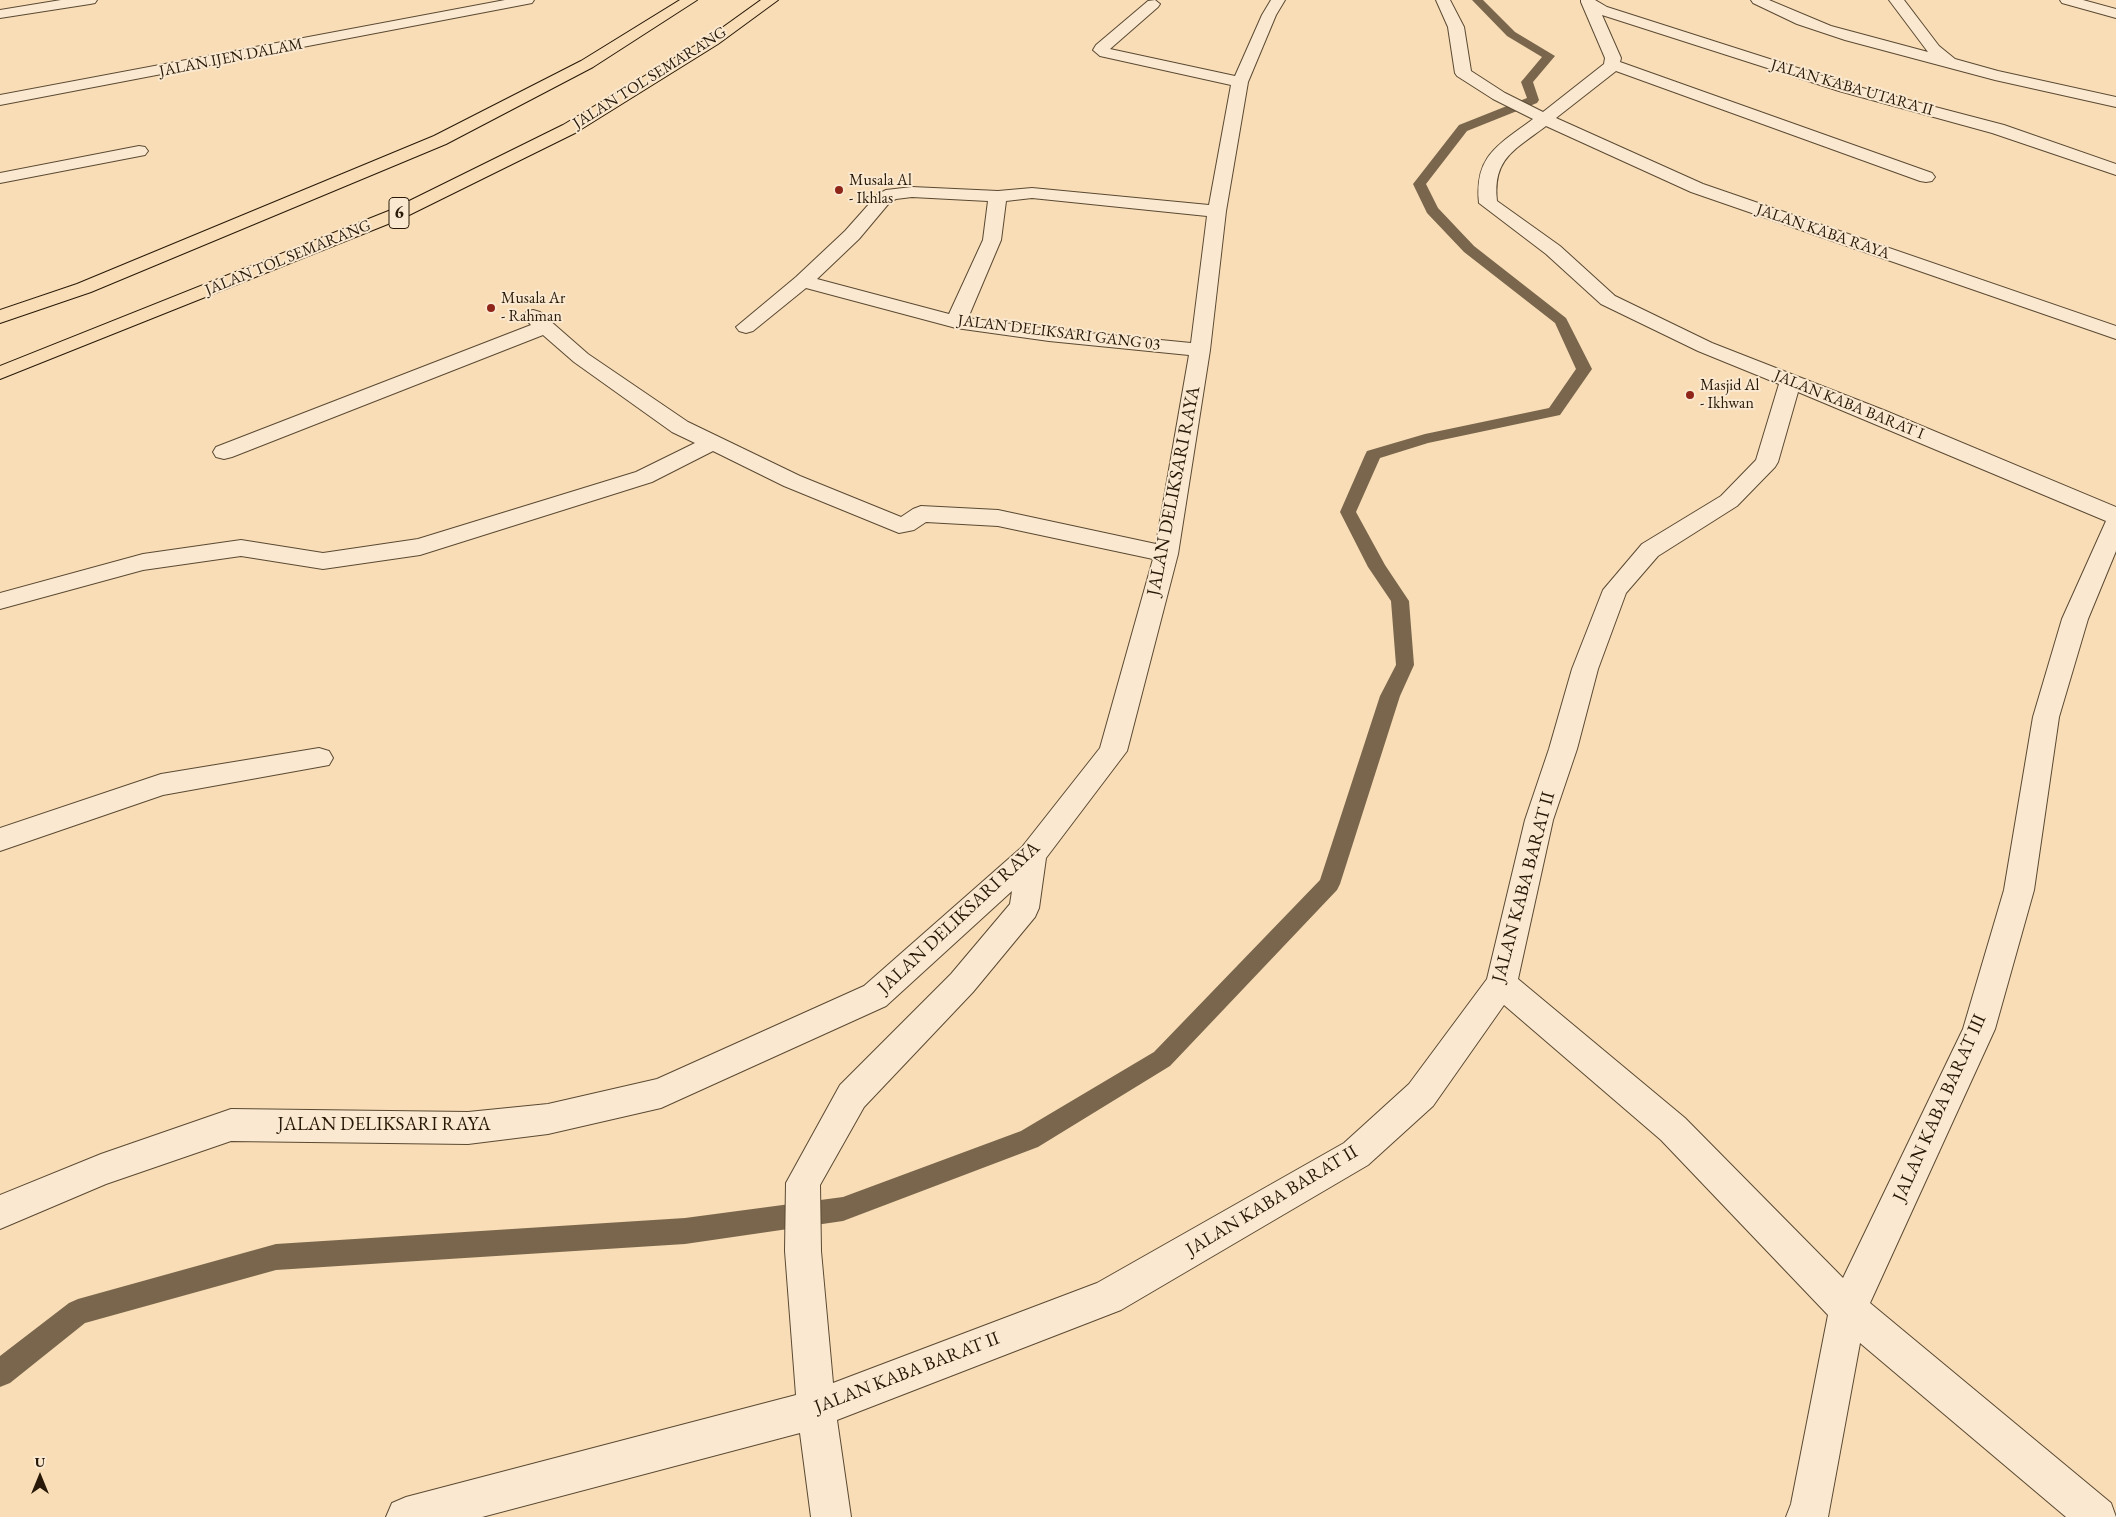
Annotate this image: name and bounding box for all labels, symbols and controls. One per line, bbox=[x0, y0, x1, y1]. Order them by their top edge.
street label: JALAN TOL SEMARANG bbox=[570, 23, 730, 133]
street label: JALAN IJEN DALAM bbox=[157, 35, 305, 81]
street label: JALAN KABA UTARA II bbox=[1769, 56, 1935, 120]
place label: Musala Al - Ikhlas bbox=[849, 171, 912, 209]
marker: Musala Al - Ikhlas bbox=[833, 184, 845, 196]
road number: 6 bbox=[389, 198, 409, 228]
street label: JALAN KABA RAYA bbox=[1754, 200, 1892, 264]
street label: JALAN TOL SEMARANG bbox=[202, 216, 374, 300]
place label: Musala Ar - Rahman bbox=[501, 289, 565, 327]
marker: Musala Ar - Rahman bbox=[485, 302, 497, 314]
street label: JALAN DELIKSARI GANG 03 bbox=[957, 311, 1161, 355]
street label: JALAN KABA BARAT I bbox=[1771, 366, 1927, 444]
place label: Masjid Al - Ikhwan bbox=[1700, 376, 1759, 414]
street label: JALAN DELIKSARI RAYA bbox=[1142, 384, 1206, 598]
marker: Masjid Al - Ikhwan bbox=[1684, 389, 1696, 401]
street label: JALAN KABA BARAT II bbox=[1488, 789, 1560, 985]
street label: JALAN DELIKSARI RAYA bbox=[873, 837, 1045, 999]
street label: JALAN KABA BARAT III bbox=[1888, 1011, 1992, 1205]
street label: JALAN DELIKSARI RAYA bbox=[277, 1114, 491, 1136]
street label: JALAN KABA BARAT II bbox=[1182, 1141, 1362, 1261]
street label: JALAN KABA BARAT II bbox=[811, 1327, 1003, 1419]
north arrow bbox=[15, 1452, 65, 1502]
text: U bbox=[35, 1453, 45, 1471]

